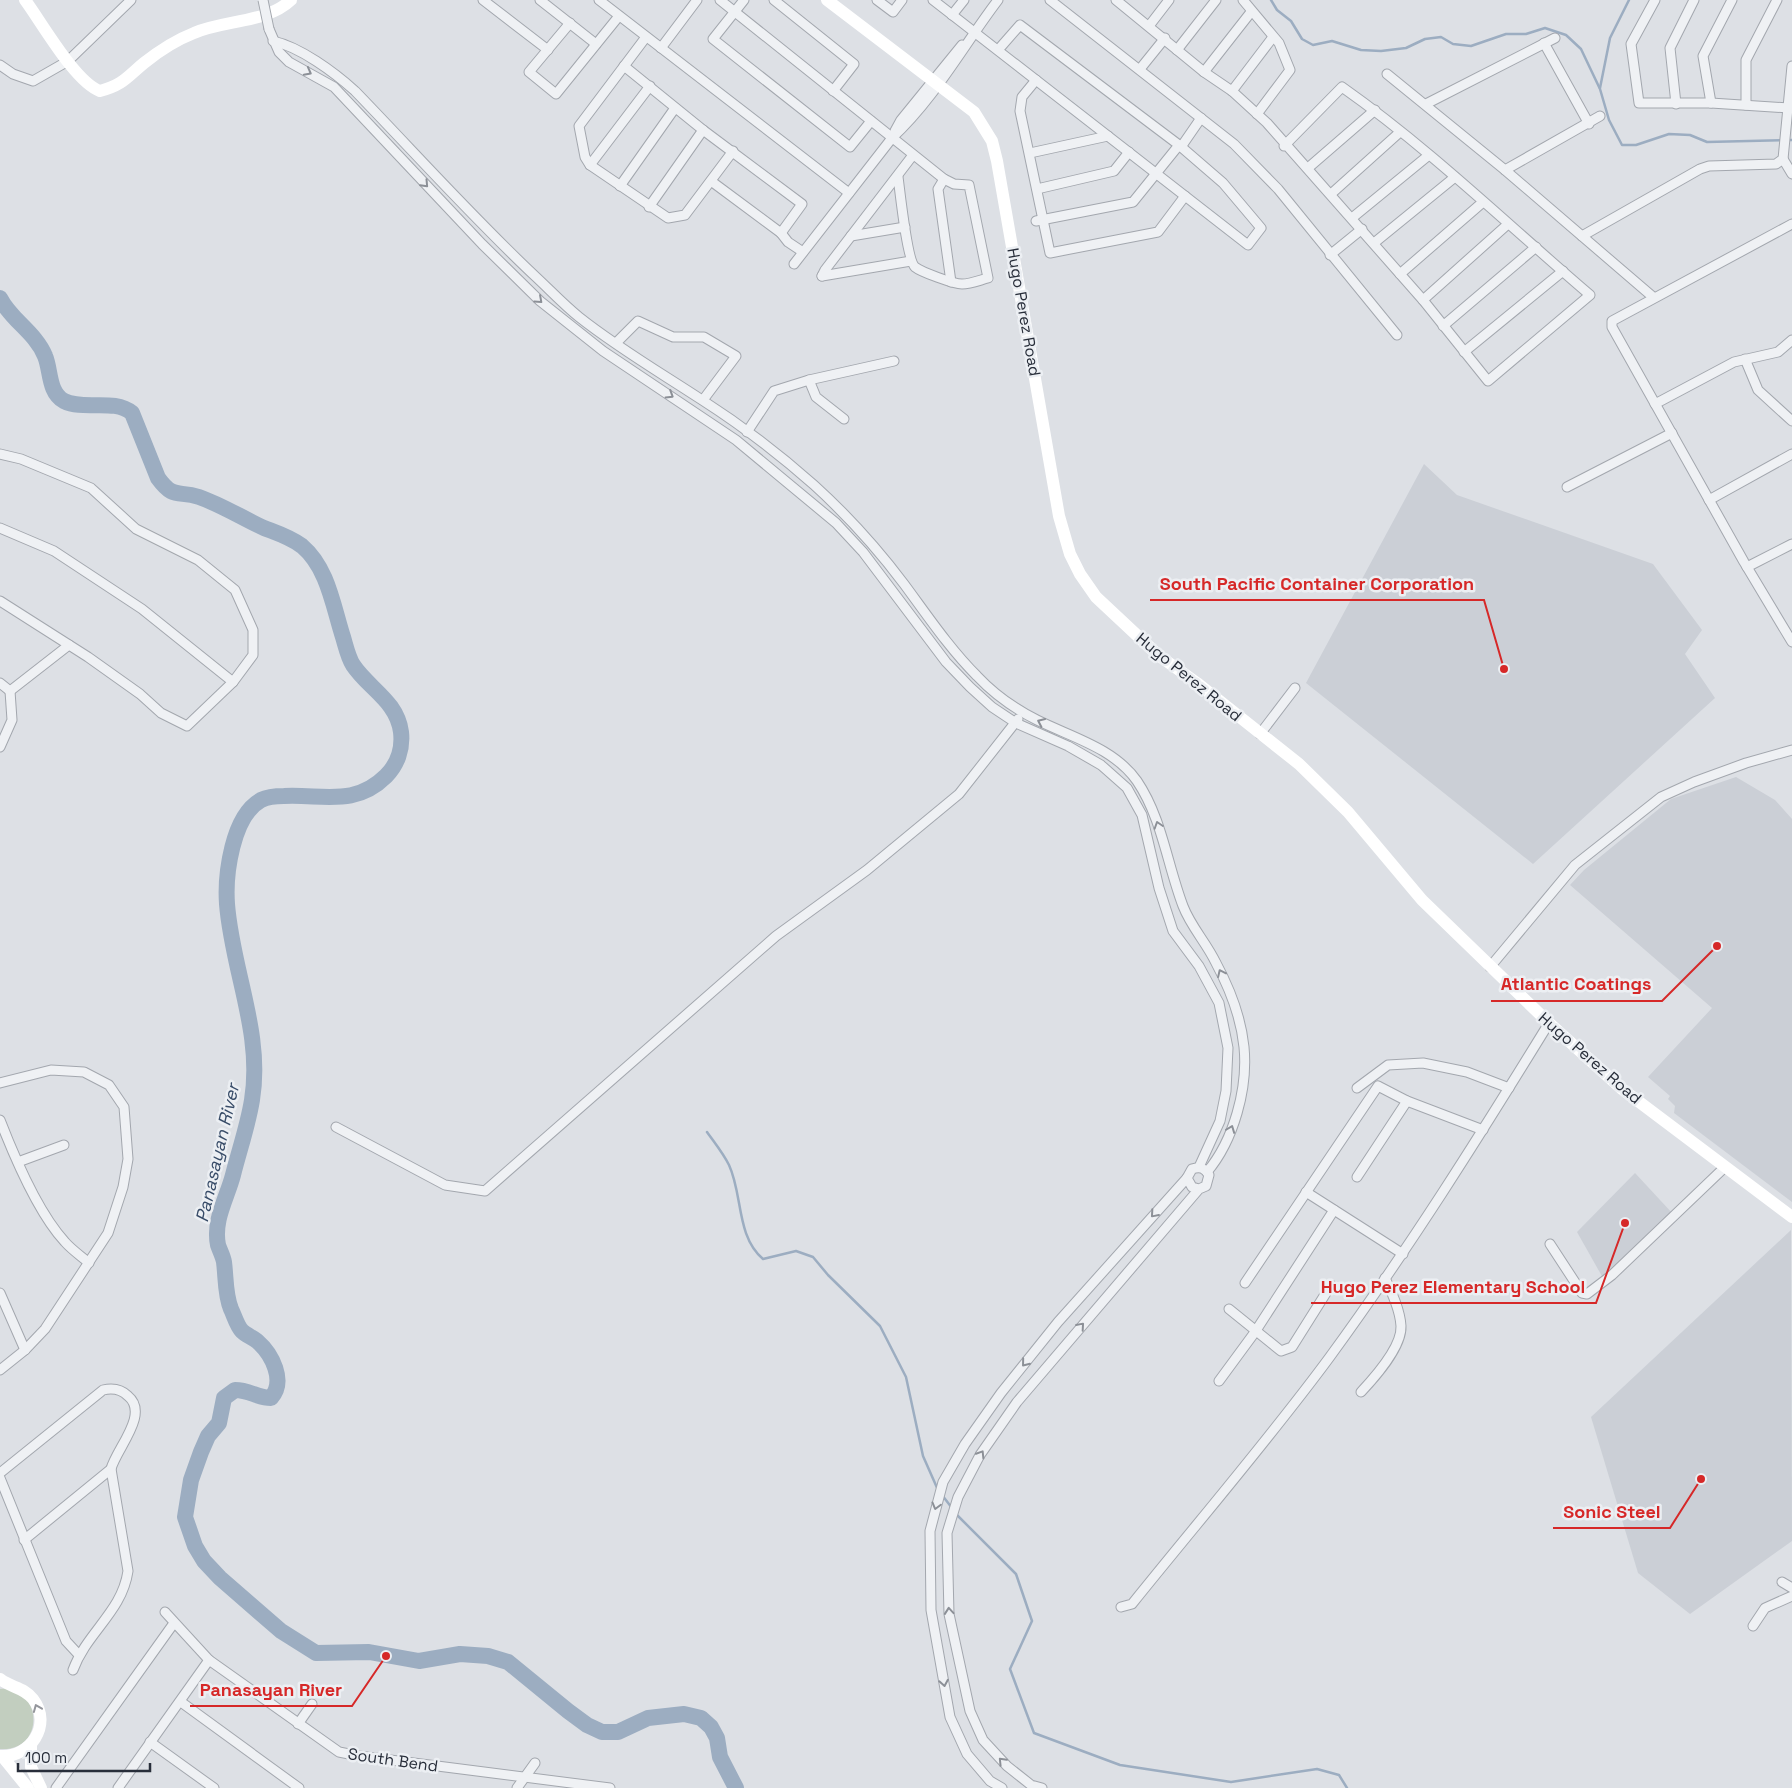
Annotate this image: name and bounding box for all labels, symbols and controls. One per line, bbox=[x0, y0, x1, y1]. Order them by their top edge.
one-way arrow bbox=[303, 66, 312, 76]
one-way arrow bbox=[419, 178, 428, 187]
street label: Hugo Perez Road bbox=[1002, 246, 1046, 378]
one-way arrow bbox=[533, 294, 542, 303]
one-way arrow bbox=[665, 389, 674, 398]
callout: South Pacific Container Corporation bbox=[1150, 567, 1484, 600]
text: South Pacific Container Corporation bbox=[1160, 572, 1474, 595]
street label: Hugo Perez Road bbox=[1132, 628, 1246, 726]
one-way arrow bbox=[1037, 717, 1046, 728]
one-way arrow bbox=[1154, 821, 1164, 829]
callout: Atlantic Coatings bbox=[1491, 968, 1662, 1001]
one-way arrow bbox=[1217, 969, 1227, 978]
text: Atlantic Coatings bbox=[1501, 972, 1651, 995]
street label: Hugo Perez Road bbox=[1534, 1007, 1646, 1109]
water label: Panasayan River bbox=[190, 1079, 245, 1224]
one-way arrow bbox=[1225, 1126, 1235, 1134]
one-way arrow bbox=[1151, 1208, 1160, 1217]
callout: Hugo Perez Elementary School bbox=[1311, 1270, 1596, 1303]
text: Hugo Perez Elementary School bbox=[1321, 1275, 1585, 1298]
one-way arrow bbox=[1076, 1323, 1085, 1332]
one-way arrow bbox=[1021, 1358, 1030, 1367]
one-way arrow bbox=[975, 1451, 985, 1460]
callout: Sonic Steel bbox=[1553, 1495, 1670, 1528]
text: Sonic Steel bbox=[1563, 1500, 1661, 1523]
one-way arrow bbox=[932, 1502, 942, 1510]
one-way arrow bbox=[944, 1607, 955, 1615]
callout: Panasayan River bbox=[190, 1673, 352, 1706]
text: Panasayan River bbox=[200, 1678, 342, 1701]
one-way arrow bbox=[938, 1679, 948, 1688]
one-way arrow bbox=[33, 1704, 43, 1712]
scale bar bbox=[18, 1740, 150, 1772]
street label: South Bend bbox=[347, 1743, 439, 1777]
text: 100 m bbox=[25, 1748, 67, 1767]
one-way arrow bbox=[999, 1758, 1008, 1767]

